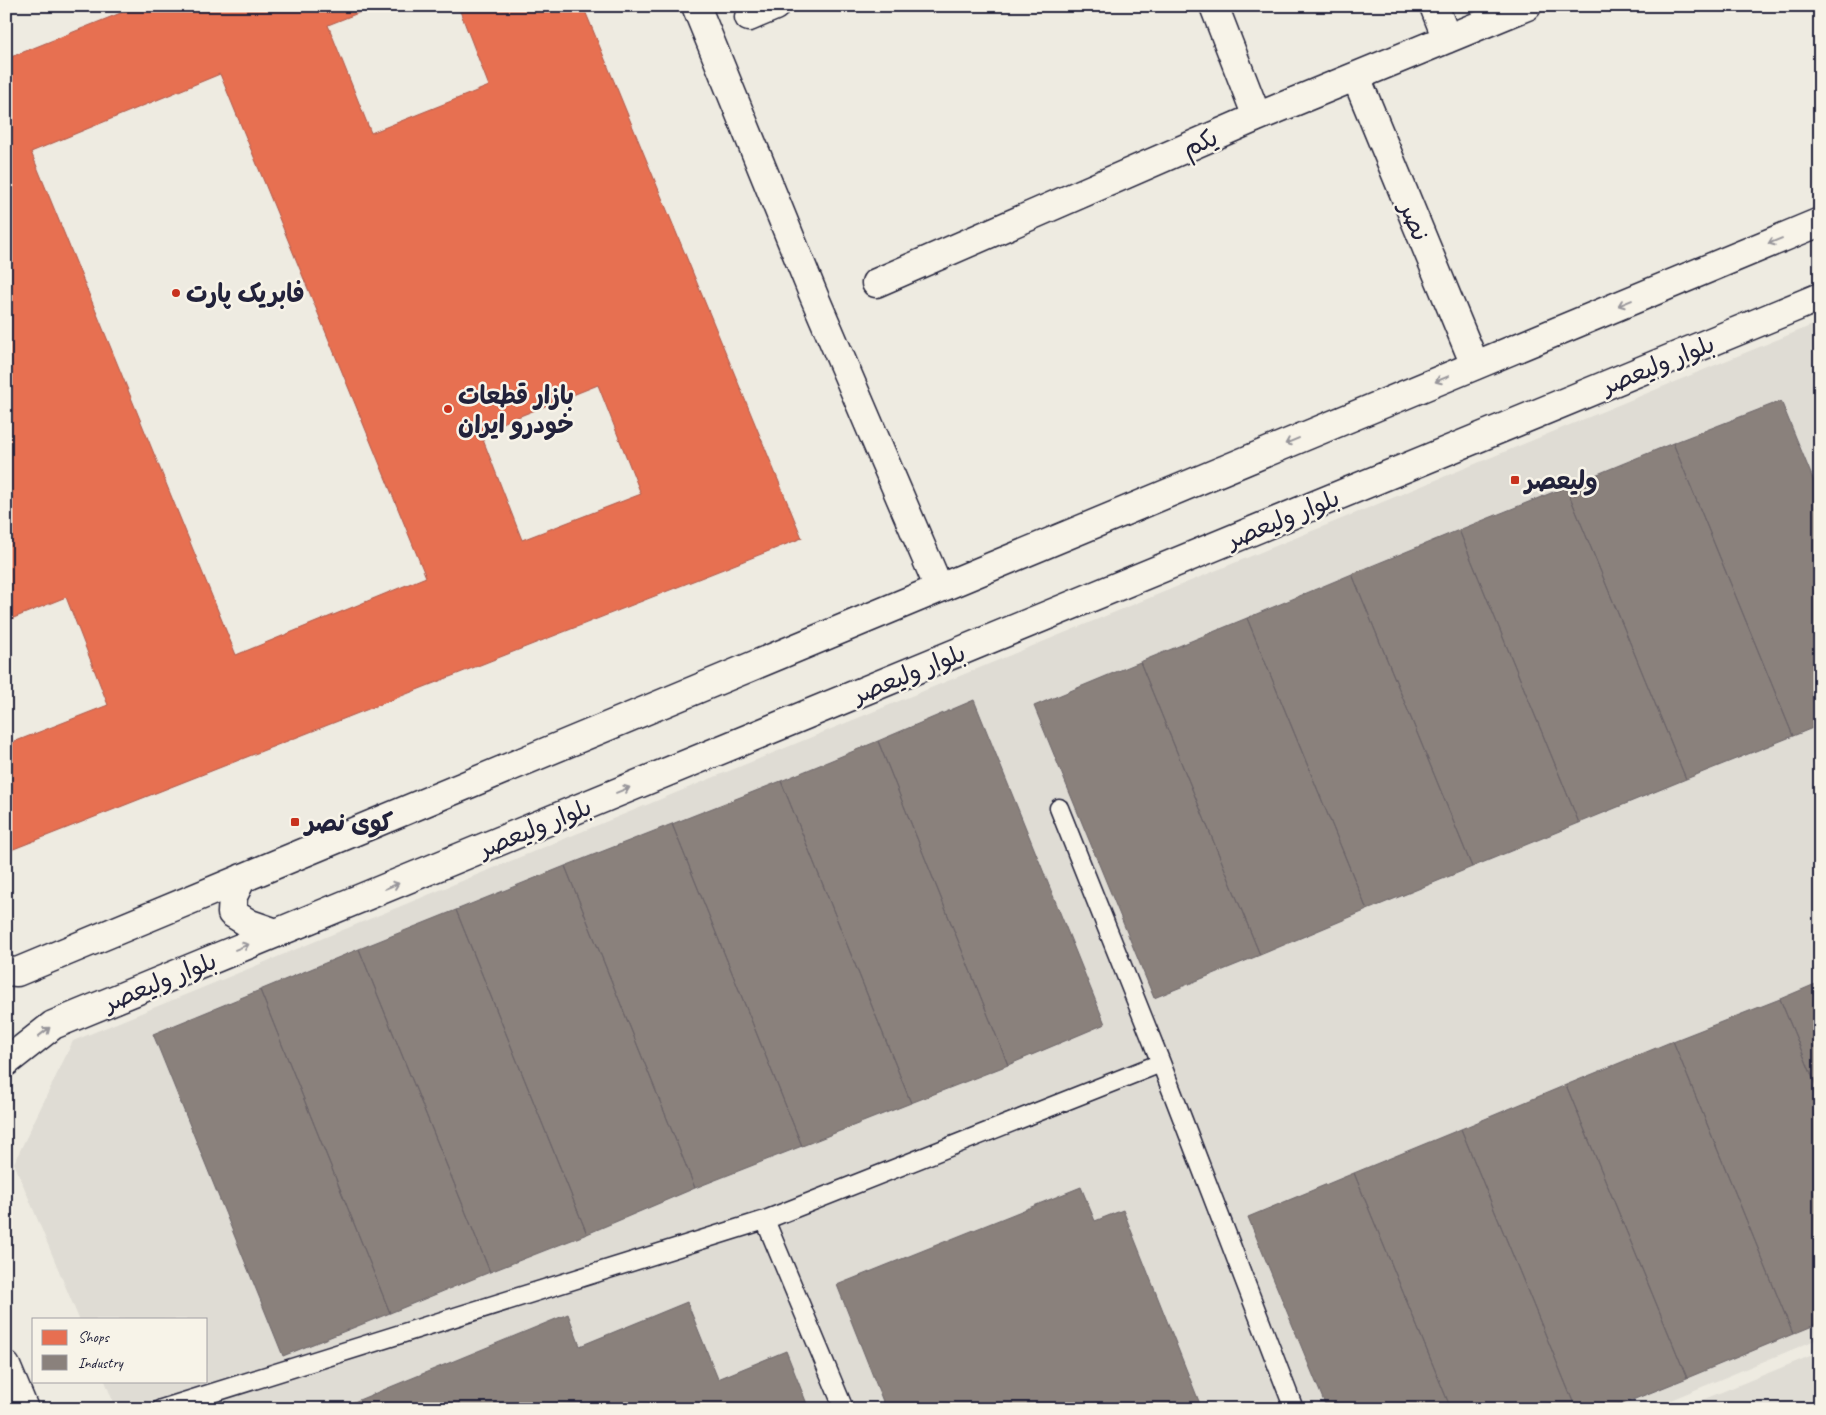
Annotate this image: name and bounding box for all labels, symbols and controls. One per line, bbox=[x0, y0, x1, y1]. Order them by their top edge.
street label: یکم bbox=[1178, 121, 1224, 166]
street label: نصر bbox=[1391, 195, 1436, 246]
one-way arrow bbox=[1768, 237, 1783, 246]
place label: فابریک پارت bbox=[186, 278, 305, 310]
marker: فابریک پارت bbox=[170, 287, 182, 299]
one-way arrow bbox=[1617, 299, 1633, 308]
street label: بلوار ولیعصر bbox=[1595, 328, 1719, 403]
one-way arrow bbox=[1435, 374, 1450, 384]
place label: بازار قطعات خودرو ایران bbox=[458, 380, 574, 441]
marker: بازار قطعات خودرو ایران bbox=[442, 403, 454, 415]
one-way arrow bbox=[1285, 437, 1300, 446]
place label: ولیعصر bbox=[1523, 465, 1598, 497]
marker: ولیعصر bbox=[1509, 474, 1521, 486]
street label: بلوار ولیعصر bbox=[1220, 482, 1344, 557]
street label: بلوار ولیعصر bbox=[846, 637, 970, 712]
one-way arrow bbox=[615, 785, 630, 795]
street label: بلوار ولیعصر bbox=[472, 791, 596, 866]
place label: کوی نصر bbox=[303, 807, 393, 839]
marker: کوی نصر bbox=[289, 816, 301, 828]
one-way arrow bbox=[384, 880, 399, 890]
one-way arrow bbox=[234, 942, 249, 952]
street label: بلوار ولیعصر bbox=[97, 945, 221, 1020]
one-way arrow bbox=[38, 1026, 51, 1037]
legend bbox=[32, 1318, 208, 1382]
text: Shops bbox=[78, 1328, 111, 1347]
text: Industry bbox=[78, 1354, 125, 1373]

